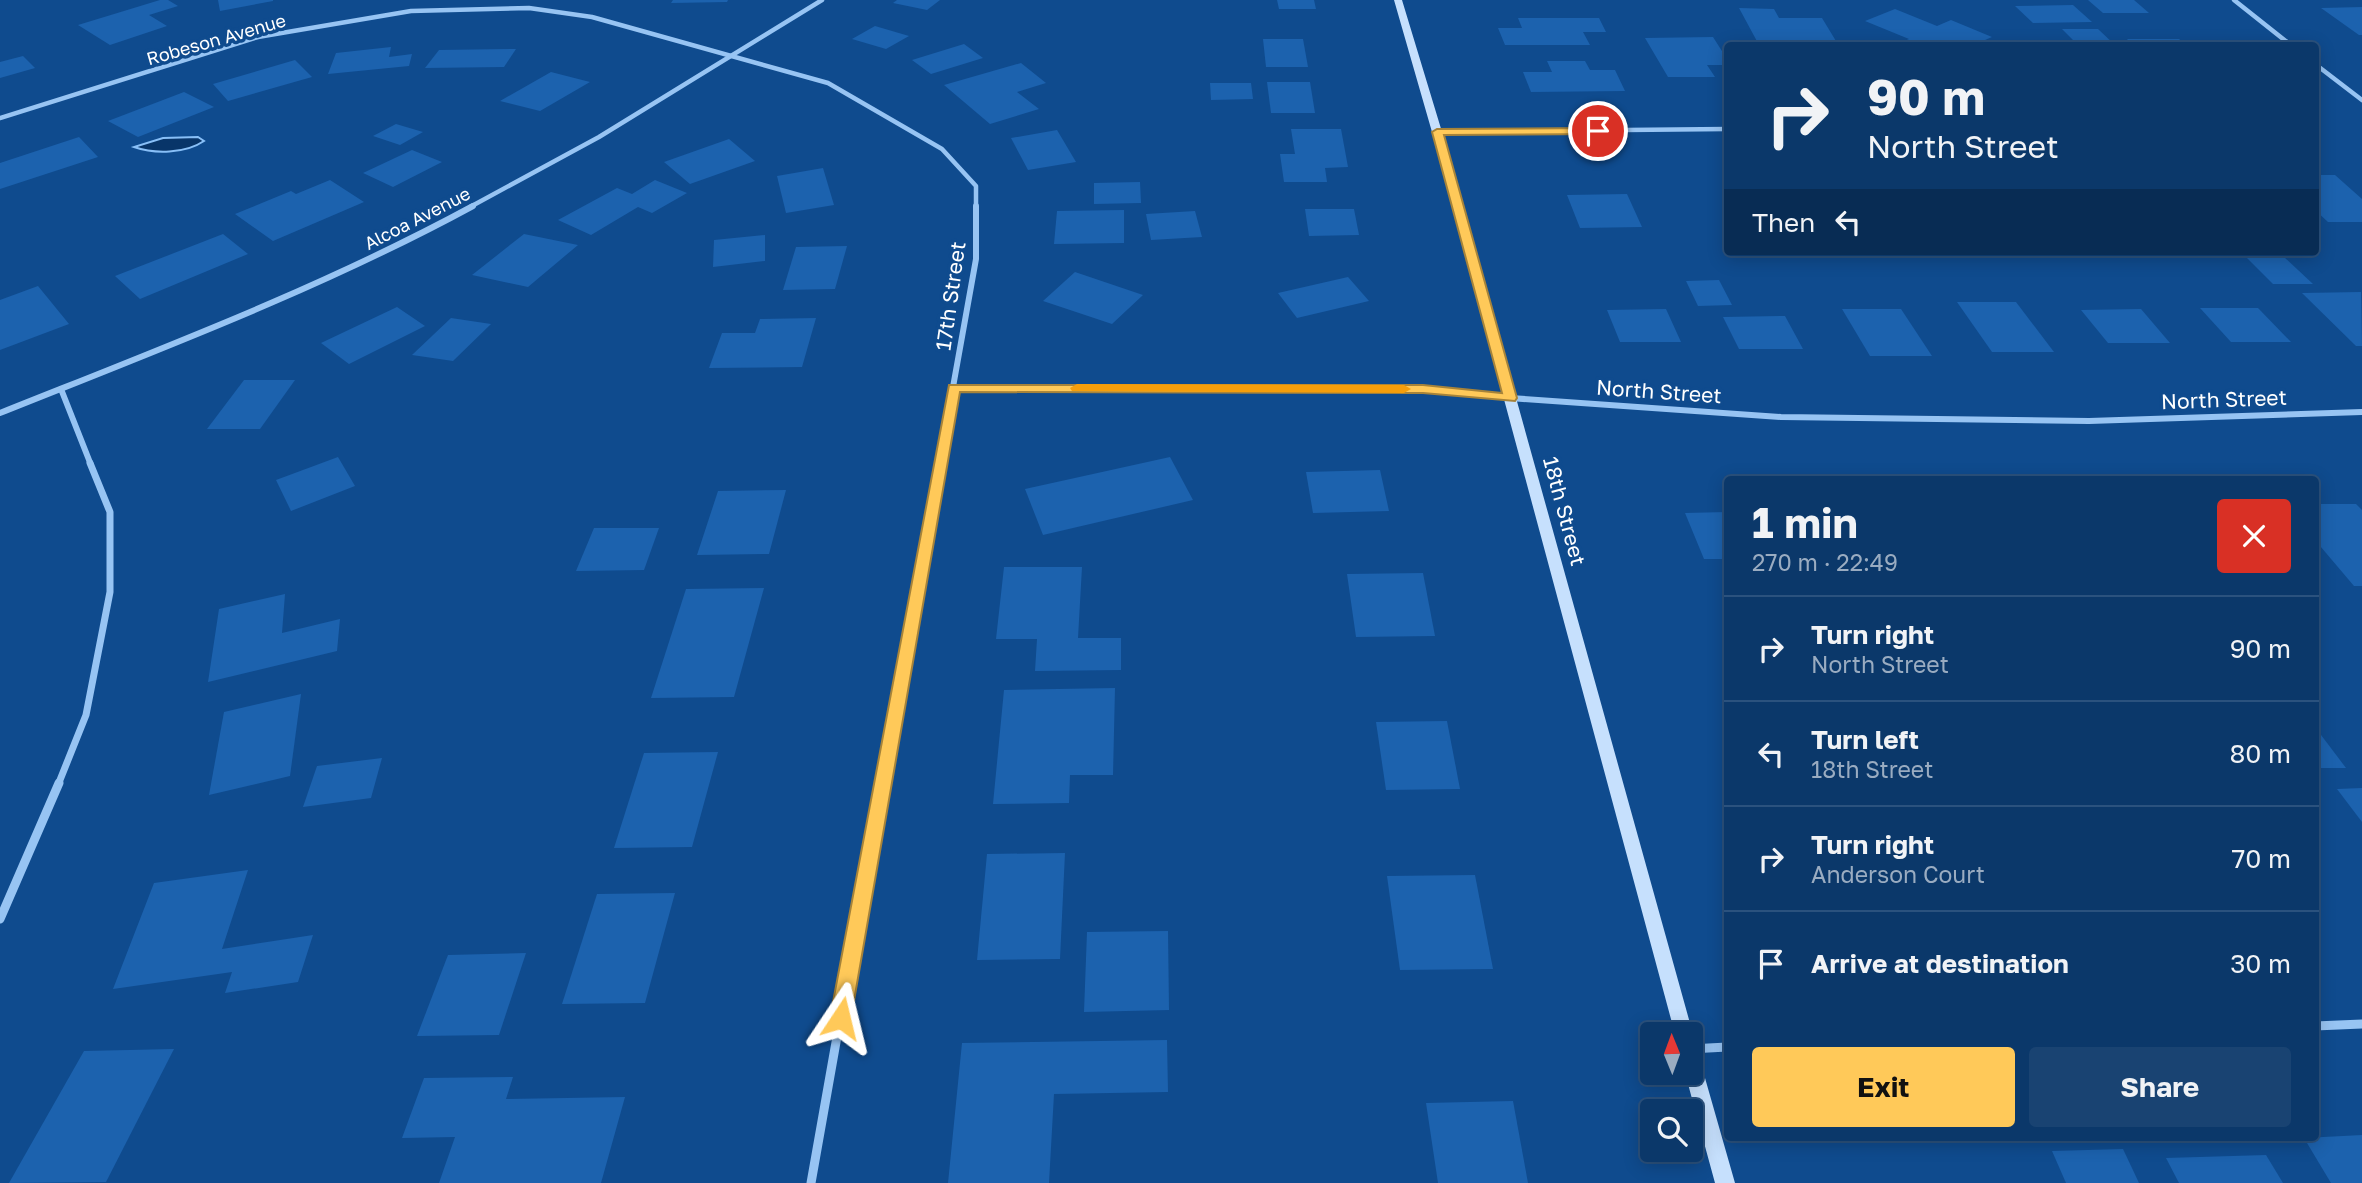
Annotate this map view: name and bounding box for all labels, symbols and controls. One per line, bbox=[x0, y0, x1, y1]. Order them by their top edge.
street label: Robeson Avenue bbox=[144, 9, 288, 69]
text: 90 m bbox=[1867, 67, 1985, 126]
icon: right bbox=[1752, 70, 1843, 161]
pin bbox=[1568, 101, 1628, 161]
icon: arrive bbox=[1579, 112, 1617, 150]
text: North Street bbox=[1867, 127, 2059, 165]
street label: Alcoa Avenue bbox=[360, 182, 474, 254]
icon: left bbox=[1829, 203, 1867, 241]
text: Then bbox=[1752, 207, 1815, 238]
street label: 17th Street bbox=[929, 240, 971, 352]
street label: North Street bbox=[1595, 374, 1723, 408]
street label: North Street bbox=[2161, 384, 2287, 414]
street label: 18th Street bbox=[1538, 454, 1592, 568]
text: 1 min bbox=[1752, 497, 1858, 547]
button: close bbox=[2217, 499, 2291, 573]
text: 270 m · 22:49 bbox=[1752, 548, 1898, 576]
text: Turn right bbox=[1811, 619, 1934, 650]
icon: right bbox=[1752, 630, 1790, 668]
text: 90 m bbox=[2230, 633, 2291, 664]
text: North Street bbox=[1811, 650, 1949, 678]
text: Turn left bbox=[1811, 724, 1919, 755]
icon: left bbox=[1752, 735, 1790, 773]
text: 80 m bbox=[2230, 738, 2291, 769]
text: 18th Street bbox=[1811, 755, 1933, 783]
text: Turn right bbox=[1811, 829, 1934, 860]
icon: right bbox=[1752, 840, 1790, 878]
text: 70 m bbox=[2232, 843, 2291, 874]
text: Anderson Court bbox=[1811, 860, 1985, 888]
icon: arrive bbox=[1752, 945, 1790, 983]
text: Arrive at destination bbox=[1811, 948, 2069, 979]
text: 30 m bbox=[2230, 948, 2291, 979]
position arrow bbox=[804, 981, 878, 1055]
north arrow bbox=[1640, 1022, 1703, 1085]
map controls bbox=[1640, 1022, 1703, 1162]
button: Exit bbox=[1752, 1047, 2015, 1127]
button: Share bbox=[2029, 1047, 2291, 1127]
button: search bbox=[1640, 1099, 1703, 1162]

